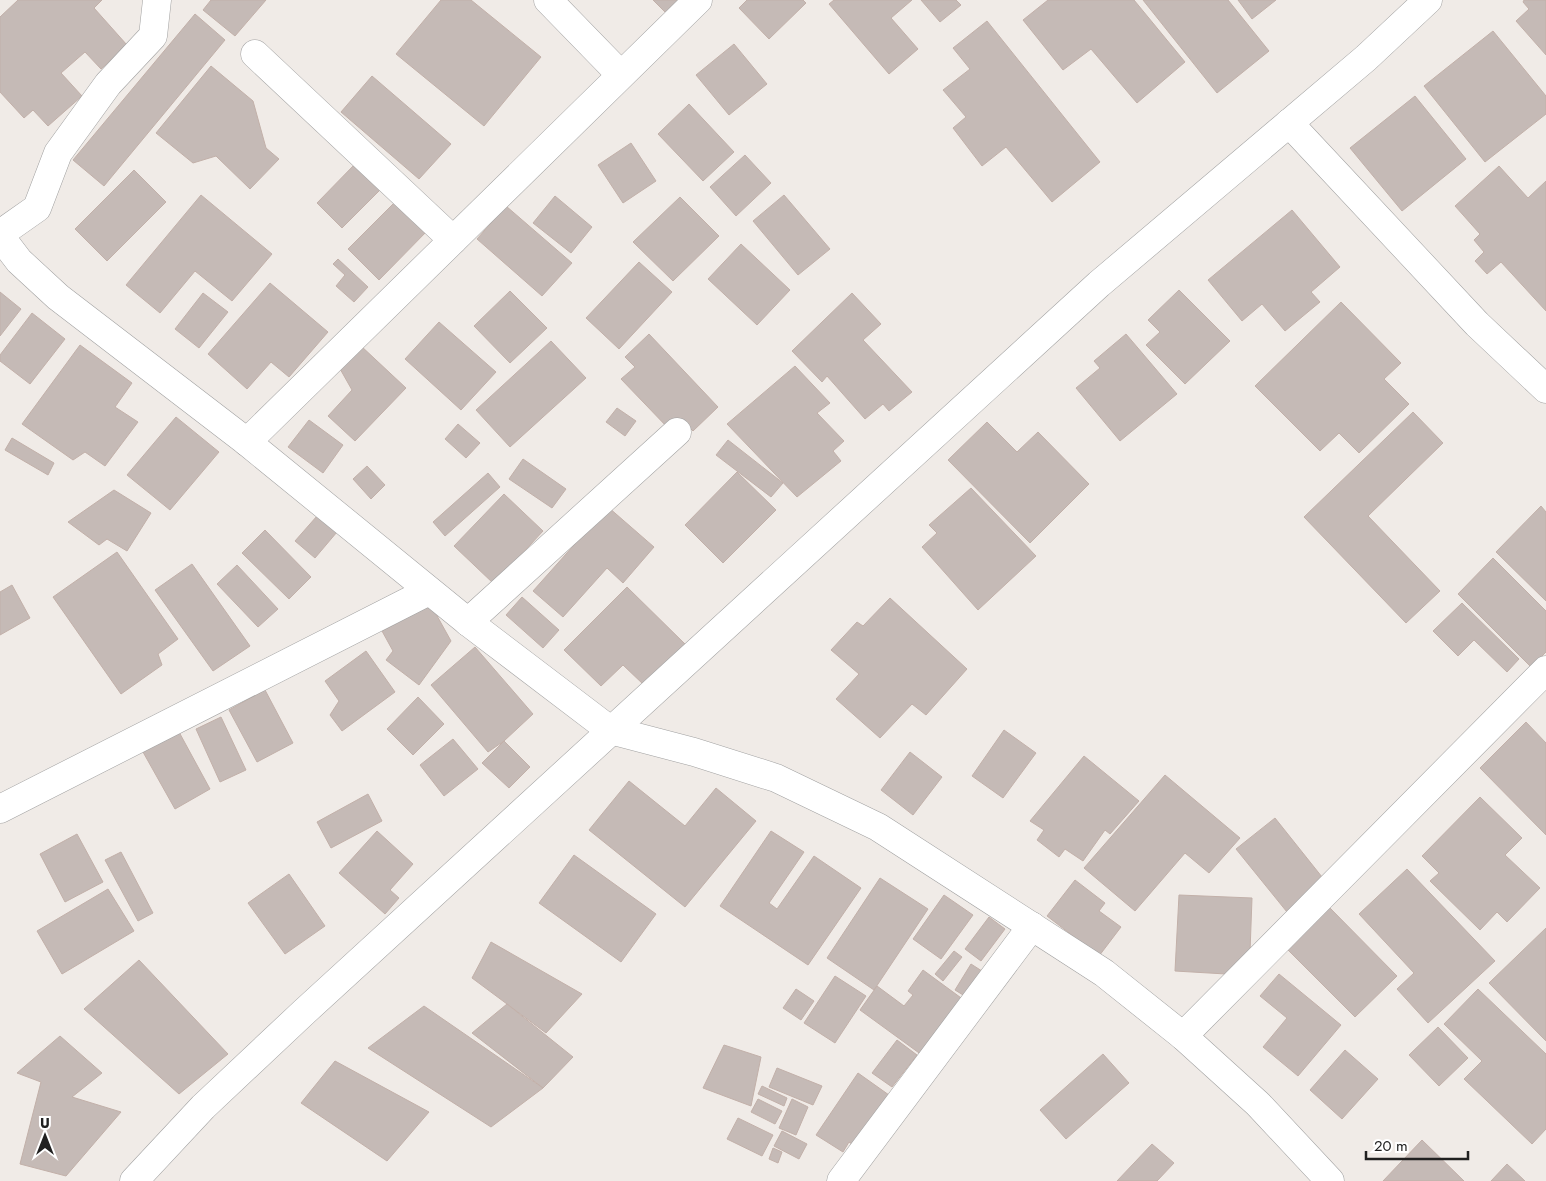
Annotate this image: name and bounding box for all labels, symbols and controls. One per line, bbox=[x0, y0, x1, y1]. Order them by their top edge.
north arrow bbox=[20, 1111, 70, 1161]
text: U bbox=[40, 1113, 50, 1133]
scale bar bbox=[1366, 1128, 1468, 1160]
text: 20 m bbox=[1374, 1135, 1408, 1157]

